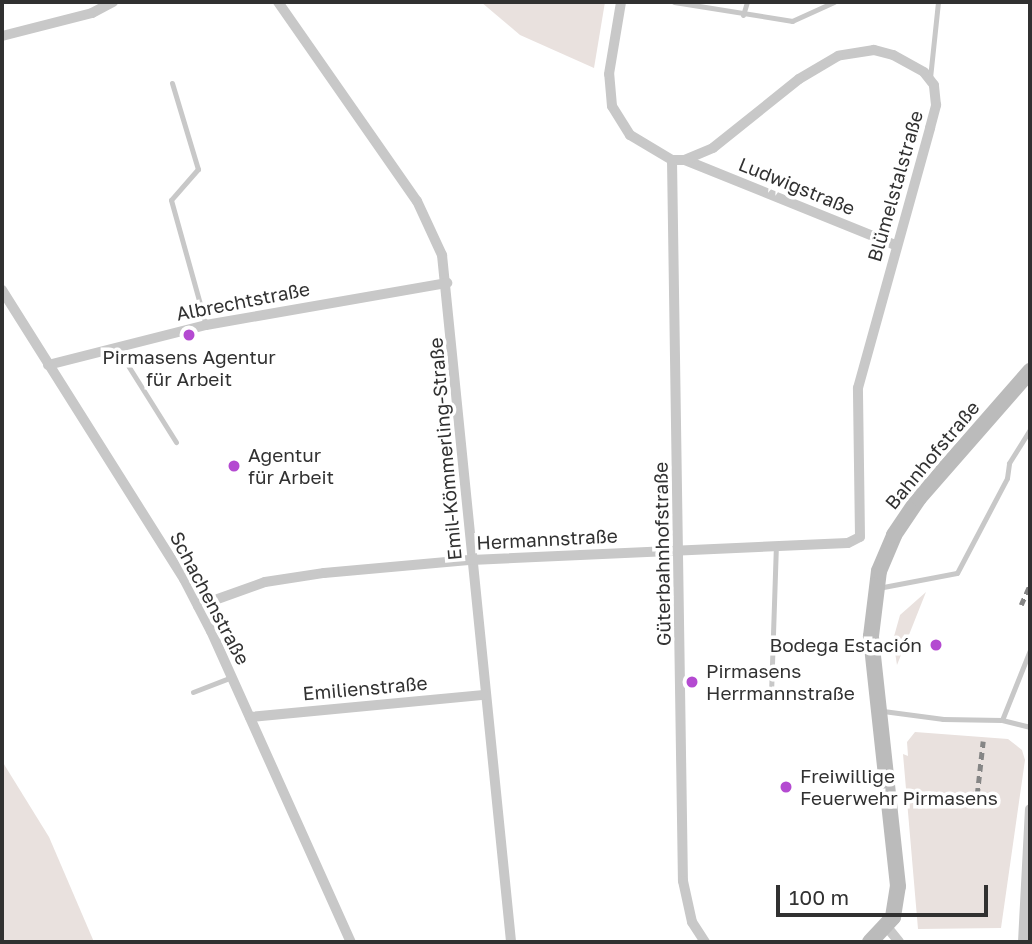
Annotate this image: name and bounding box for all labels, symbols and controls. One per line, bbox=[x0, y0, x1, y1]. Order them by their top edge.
street label: Blümelstalstraße bbox=[862, 108, 928, 264]
street label: Ludwigstraße bbox=[735, 152, 859, 220]
street label: Albrechtstraße bbox=[174, 277, 312, 325]
marker: Pirmasens Agentur für Arbeit bbox=[181, 327, 197, 343]
street label: Emil-Kömmerling-Straße bbox=[424, 337, 466, 561]
place label: Pirmasens Agentur für Arbeit bbox=[102, 346, 276, 390]
street label: Bahnhofstraße bbox=[880, 396, 984, 514]
place label: Agentur für Arbeit bbox=[248, 444, 334, 488]
marker: Agentur für Arbeit bbox=[226, 458, 242, 474]
street label: Güterbahnhofstraße bbox=[649, 462, 675, 646]
street label: Hermannstraße bbox=[476, 524, 618, 554]
street label: Schachenstraße bbox=[165, 528, 255, 668]
place label: Bodega Estación bbox=[769, 634, 922, 656]
marker: Bodega Estación bbox=[928, 637, 944, 653]
place label: Pirmasens Herrmannstraße bbox=[706, 660, 855, 704]
street label: Emilienstraße bbox=[302, 671, 428, 705]
marker: Pirmasens Herrmannstraße bbox=[684, 674, 700, 690]
place label: Freiwillige Feuerwehr Pirmasens bbox=[800, 765, 998, 809]
marker: Freiwillige Feuerwehr Pirmasens bbox=[778, 779, 794, 795]
scale bar bbox=[780, 870, 992, 914]
text: 100 m bbox=[789, 884, 849, 910]

